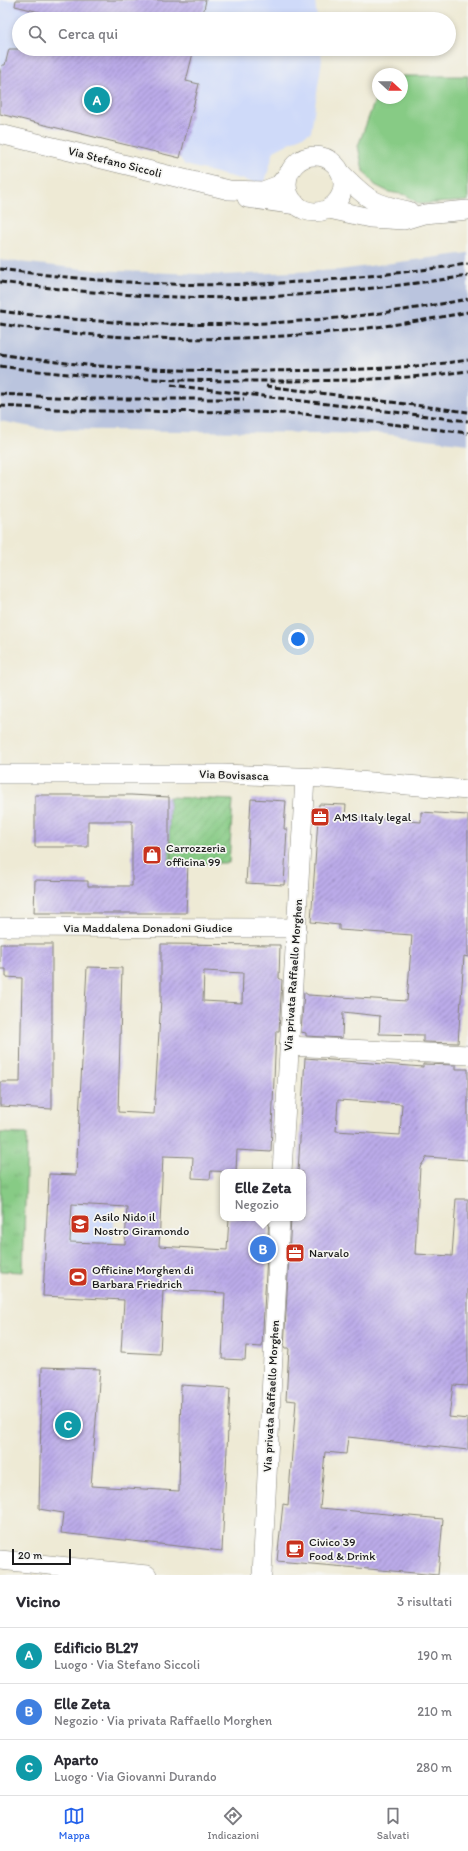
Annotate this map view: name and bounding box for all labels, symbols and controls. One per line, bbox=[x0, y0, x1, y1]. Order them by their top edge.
search box bbox=[12, 12, 456, 56]
icon: search bbox=[26, 23, 48, 45]
text: Cerca qui bbox=[58, 25, 118, 43]
north arrow bbox=[372, 68, 408, 104]
pin: A bbox=[84, 85, 110, 115]
street label: Via Stefano Siccoli bbox=[67, 144, 163, 180]
your location bbox=[288, 629, 308, 649]
street label: Via Bovisasca bbox=[199, 767, 270, 783]
office icon: AMS Italy legal bbox=[309, 806, 331, 828]
place label: AMS Italy legal bbox=[334, 810, 412, 824]
place label: Carrozzeria officina 99 bbox=[166, 841, 226, 869]
shop icon: Carrozzeria officina 99 bbox=[141, 844, 163, 866]
street label: Via privata Raffaello Morghen bbox=[281, 898, 305, 1052]
street label: Via Maddalena Donadoni Giudice bbox=[63, 921, 233, 935]
popup bbox=[220, 1169, 306, 1221]
text: Elle Zeta bbox=[235, 1179, 291, 1197]
text: Negozio bbox=[235, 1197, 279, 1212]
place label: Asilo Nido il Nostro Giramondo bbox=[94, 1210, 189, 1238]
school or university icon: Asilo Nido il Nostro Giramondo bbox=[69, 1213, 91, 1235]
pin: B bbox=[250, 1234, 276, 1264]
office icon: Narvalo bbox=[284, 1242, 306, 1264]
place label: Narvalo bbox=[309, 1246, 349, 1260]
place label: Officine Morghen di Barbara Friedrich bbox=[92, 1263, 194, 1291]
sports icon: Officine Morghen di Barbara Friedrich bbox=[67, 1266, 89, 1288]
street label: Via privata Raffaello Morghen bbox=[260, 1319, 282, 1472]
pin: C bbox=[55, 1410, 81, 1440]
place label: Civico 39 Food & Drink bbox=[309, 1535, 376, 1563]
cafe icon: Civico 39 Food & Drink bbox=[284, 1538, 306, 1560]
scale bar bbox=[12, 1547, 71, 1566]
text: 20 m bbox=[18, 1549, 42, 1562]
text: Vicino bbox=[16, 1591, 60, 1611]
text: 3 risultati bbox=[397, 1594, 452, 1609]
text: Edificio BL27 bbox=[54, 1639, 138, 1657]
text: A bbox=[25, 1648, 33, 1663]
text: 190 m bbox=[417, 1648, 452, 1663]
text: Luogo · Via Stefano Siccoli bbox=[54, 1657, 200, 1672]
text: Elle Zeta bbox=[54, 1695, 110, 1713]
text: B bbox=[25, 1704, 33, 1719]
text: 210 m bbox=[417, 1704, 452, 1719]
text: Negozio · Via privata Raffaello Morghen bbox=[54, 1713, 272, 1728]
text: Aparto bbox=[54, 1751, 98, 1769]
text: C bbox=[25, 1760, 33, 1775]
text: 280 m bbox=[416, 1760, 452, 1775]
text: Luogo · Via Giovanni Durando bbox=[54, 1769, 217, 1784]
tab: Mappa bbox=[59, 1805, 90, 1842]
tab: Indicazioni bbox=[207, 1805, 259, 1842]
tab: Salvati bbox=[377, 1805, 409, 1842]

